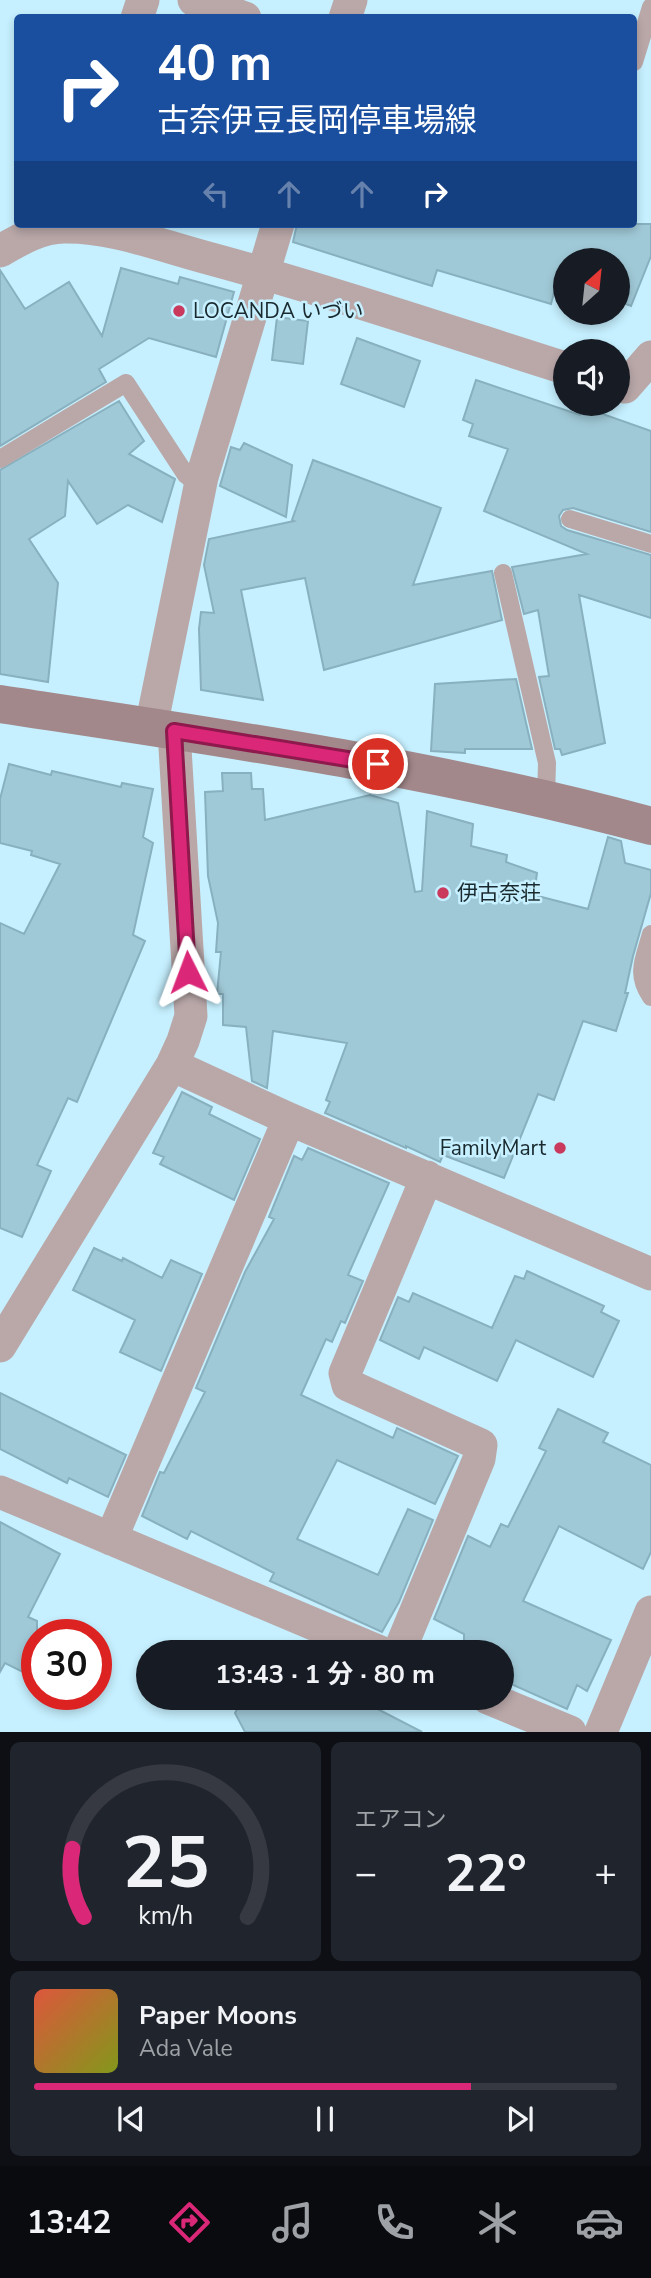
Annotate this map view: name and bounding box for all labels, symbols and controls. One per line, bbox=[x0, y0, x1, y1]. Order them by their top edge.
text: 40 m bbox=[157, 30, 272, 97]
icon: right bbox=[42, 42, 133, 133]
text: 古奈伊豆長岡停車場線 bbox=[157, 99, 477, 142]
icon: left bbox=[197, 175, 235, 213]
icon: ahead bbox=[270, 175, 308, 213]
icon: ahead bbox=[343, 175, 381, 213]
icon: right bbox=[416, 175, 454, 213]
north arrow bbox=[553, 248, 630, 326]
map controls bbox=[553, 248, 630, 416]
place label: LOCANDA いづい bbox=[193, 297, 363, 325]
marker: LOCANDA いづい bbox=[171, 303, 187, 319]
button: sound bbox=[553, 339, 630, 416]
pin bbox=[348, 734, 408, 794]
icon: arrive bbox=[359, 745, 397, 783]
place label: 伊古奈荘 bbox=[457, 879, 541, 907]
marker: 伊古奈荘 bbox=[435, 885, 451, 901]
position arrow bbox=[151, 935, 225, 1009]
place label: FamilyMart bbox=[440, 1134, 547, 1162]
marker: FamilyMart bbox=[552, 1140, 568, 1156]
speed limit sign: 30 bbox=[21, 1619, 112, 1710]
text: 13:43 · 1 分 · 80 m bbox=[215, 1657, 435, 1692]
text: エアコン bbox=[355, 1804, 447, 1835]
text: 25 bbox=[122, 1814, 209, 1914]
text: 22° bbox=[445, 1838, 527, 1909]
text: − bbox=[355, 1848, 377, 1899]
text: + bbox=[594, 1848, 617, 1899]
text: km/h bbox=[138, 1899, 193, 1933]
text: Paper Moons bbox=[139, 1998, 297, 2033]
text: Ada Vale bbox=[139, 2033, 233, 2064]
icon: previous bbox=[112, 2100, 150, 2138]
icon: pause bbox=[306, 2100, 344, 2138]
icon: next bbox=[501, 2100, 539, 2138]
icon: directions bbox=[165, 2198, 214, 2247]
icon: music bbox=[268, 2198, 317, 2247]
icon: phone bbox=[370, 2198, 419, 2247]
icon: climate bbox=[473, 2198, 522, 2247]
icon: car bbox=[575, 2198, 624, 2247]
text: 13:42 bbox=[27, 2201, 112, 2244]

